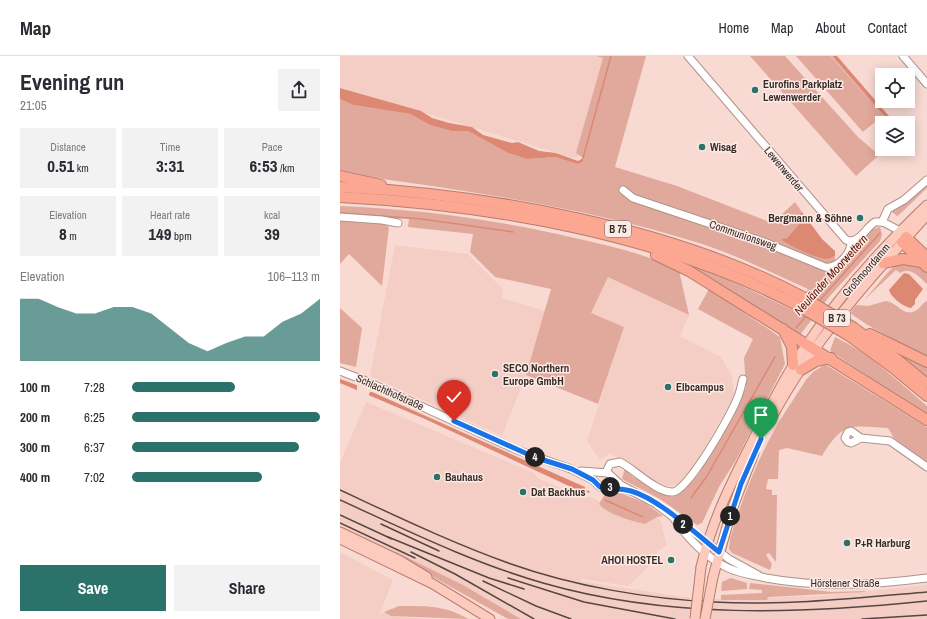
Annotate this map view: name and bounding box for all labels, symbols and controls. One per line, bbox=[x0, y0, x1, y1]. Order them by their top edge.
text: Map bbox=[20, 15, 51, 41]
text: Home bbox=[718, 19, 749, 37]
text: Map bbox=[771, 19, 793, 37]
text: About bbox=[815, 19, 845, 37]
text: Contact bbox=[867, 19, 907, 37]
text: Evening run bbox=[20, 67, 124, 97]
map controls bbox=[875, 68, 915, 156]
button: locate bbox=[875, 68, 915, 108]
button: share bbox=[278, 69, 320, 111]
place label: Eurofins Parkplatz Lewenwerder bbox=[763, 77, 843, 104]
marker: Eurofins Parkplatz Lewenwerder bbox=[750, 85, 760, 95]
text: 21:05 bbox=[20, 97, 47, 114]
button: layers bbox=[875, 116, 915, 156]
text: Distance bbox=[50, 140, 86, 154]
text: Time bbox=[160, 140, 180, 154]
text: Pace bbox=[262, 140, 282, 154]
place label: Wisag bbox=[710, 140, 737, 154]
marker: Wisag bbox=[697, 142, 707, 152]
street label: Lewenwerder bbox=[761, 144, 807, 194]
text: 0.51 bbox=[47, 154, 74, 177]
text: 3:31 bbox=[156, 154, 184, 177]
text: 6:53 bbox=[250, 154, 277, 177]
text: km bbox=[74, 161, 89, 175]
text: /km bbox=[277, 161, 294, 175]
text: Elevation bbox=[49, 208, 87, 222]
text: Heart rate bbox=[150, 208, 190, 222]
text: kcal bbox=[264, 208, 280, 222]
place label: Bergmann & Söhne bbox=[768, 211, 852, 225]
marker: Bergmann & Söhne bbox=[855, 213, 865, 223]
street label: Communionsweg bbox=[708, 217, 778, 253]
road number: B 75 bbox=[605, 221, 631, 237]
text: 8 bbox=[59, 222, 67, 245]
text: 149 bbox=[148, 222, 172, 245]
text: 39 bbox=[264, 222, 280, 245]
text: m bbox=[67, 229, 77, 243]
text: bpm bbox=[172, 229, 192, 243]
water label: Neuländer Moorwettern bbox=[791, 231, 871, 319]
street label: Großmoordamm bbox=[839, 240, 893, 300]
text: Elevation bbox=[20, 268, 64, 285]
text: 106–113 m bbox=[267, 268, 320, 285]
road number: B 73 bbox=[824, 310, 850, 326]
place label: SECO Northern Europe GmbH bbox=[503, 361, 569, 388]
marker: SECO Northern Europe GmbH bbox=[490, 369, 500, 379]
street label: Schlachthofstraße bbox=[354, 371, 426, 413]
text: 100 m bbox=[20, 379, 50, 396]
text: 7:28 bbox=[84, 379, 105, 396]
pin bbox=[437, 380, 471, 421]
place label: Elbcampus bbox=[676, 380, 724, 394]
marker: Elbcampus bbox=[663, 382, 673, 392]
icon: check bbox=[443, 386, 465, 408]
pin bbox=[744, 398, 778, 439]
icon: arrive bbox=[750, 404, 772, 426]
text: 200 m bbox=[20, 409, 50, 426]
text: 6:25 bbox=[84, 409, 105, 426]
text: 300 m bbox=[20, 439, 50, 456]
text: 6:37 bbox=[84, 439, 105, 456]
pin: 4 bbox=[525, 447, 545, 467]
text: 4 bbox=[532, 450, 538, 464]
text: 400 m bbox=[20, 469, 50, 486]
text: 7:02 bbox=[84, 469, 105, 486]
place label: Bauhaus bbox=[445, 470, 483, 484]
marker: Bauhaus bbox=[432, 472, 442, 482]
pin: 3 bbox=[600, 477, 620, 497]
text: 3 bbox=[607, 480, 613, 494]
place label: Dat Backhus bbox=[531, 485, 586, 499]
marker: Dat Backhus bbox=[518, 487, 528, 497]
pin: 1 bbox=[720, 506, 740, 526]
text: 1 bbox=[727, 509, 733, 523]
pin: 2 bbox=[673, 514, 693, 534]
text: 2 bbox=[680, 517, 686, 531]
place label: P+R Harburg bbox=[855, 536, 911, 550]
marker: P+R Harburg bbox=[842, 538, 852, 548]
place label: AHOI HOSTEL bbox=[601, 553, 663, 567]
marker: AHOI HOSTEL bbox=[666, 555, 676, 565]
button: Save bbox=[20, 565, 166, 611]
button: Share bbox=[174, 565, 320, 611]
street label: Hörstener Straße bbox=[810, 576, 880, 590]

